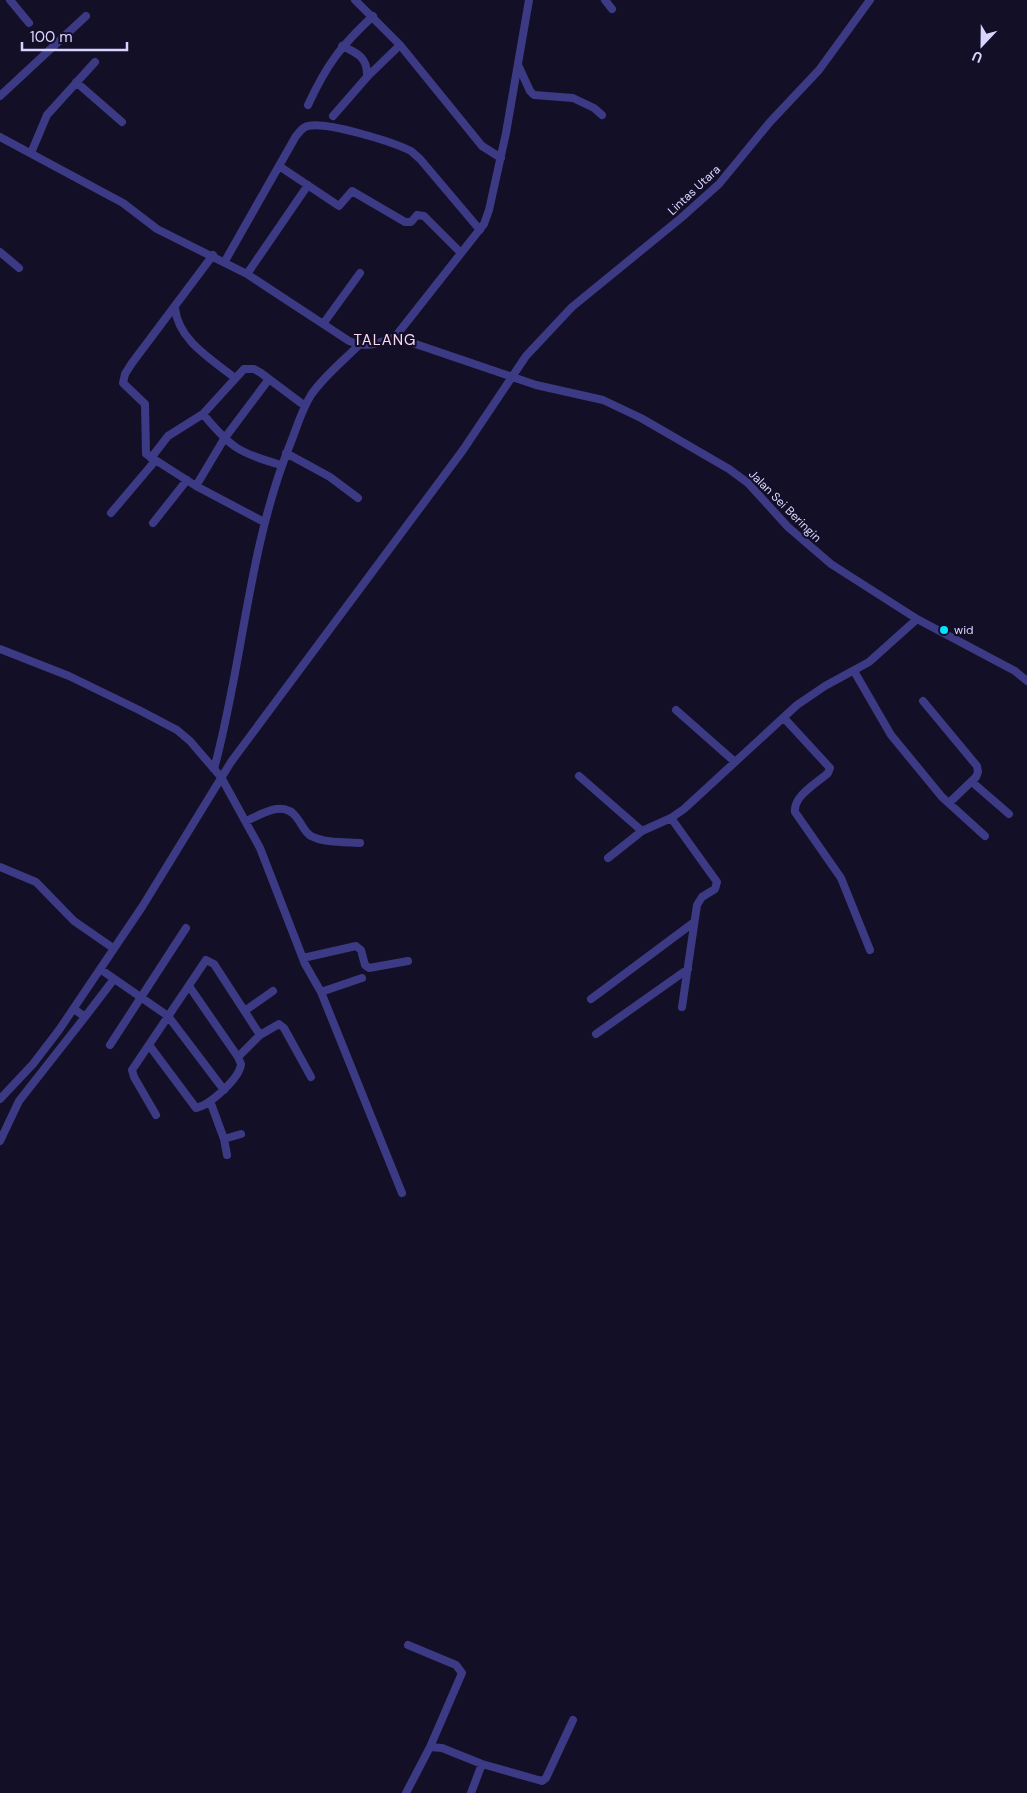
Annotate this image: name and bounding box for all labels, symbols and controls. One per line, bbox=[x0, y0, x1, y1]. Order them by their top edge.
scale bar bbox=[22, 20, 128, 52]
north arrow bbox=[957, 20, 1007, 70]
text: 100 m bbox=[30, 27, 73, 47]
text: U bbox=[969, 47, 985, 67]
street label: Lintas Utara bbox=[664, 161, 724, 219]
district label: TALANG bbox=[354, 330, 416, 350]
street label: Jalan Sei Beringin bbox=[745, 466, 825, 546]
place label: wid bbox=[954, 622, 974, 638]
marker: wid bbox=[938, 624, 950, 636]

